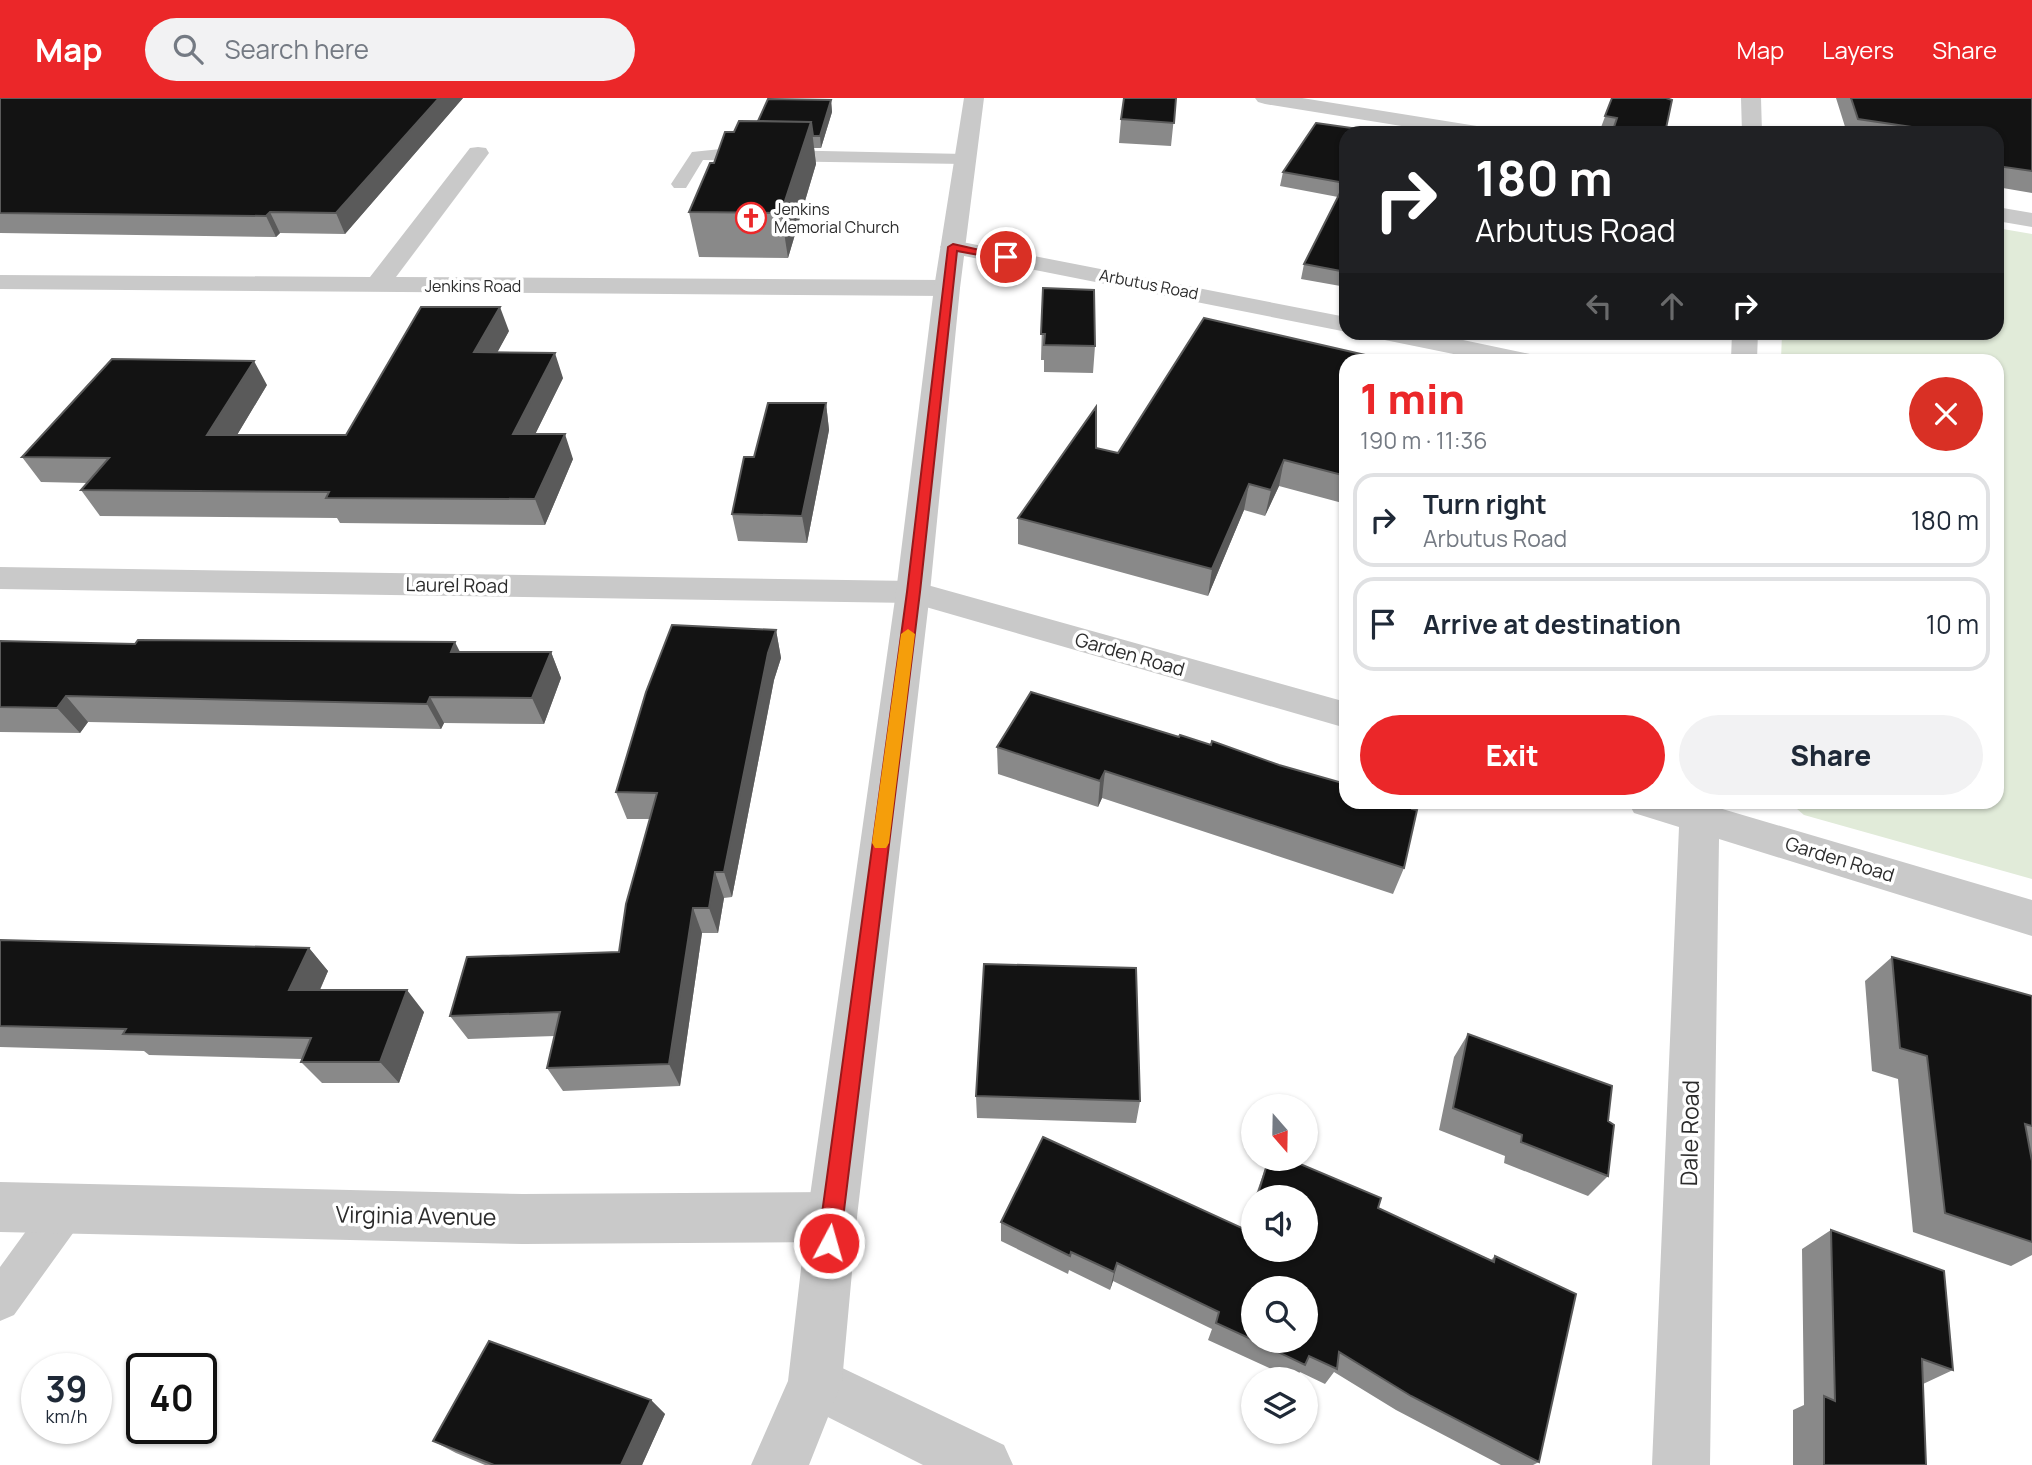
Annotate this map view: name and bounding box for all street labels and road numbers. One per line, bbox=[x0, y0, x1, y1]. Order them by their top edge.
street label: Arbutus Road bbox=[1098, 264, 1200, 304]
street label: Jenkins Road bbox=[425, 275, 521, 297]
street label: Laurel Road bbox=[405, 571, 509, 599]
street label: Garden Road bbox=[1072, 626, 1188, 682]
street label: Garden Road bbox=[1782, 830, 1898, 888]
street label: Dale Road bbox=[1672, 1080, 1706, 1186]
street label: Virginia Avenue bbox=[335, 1198, 497, 1232]

